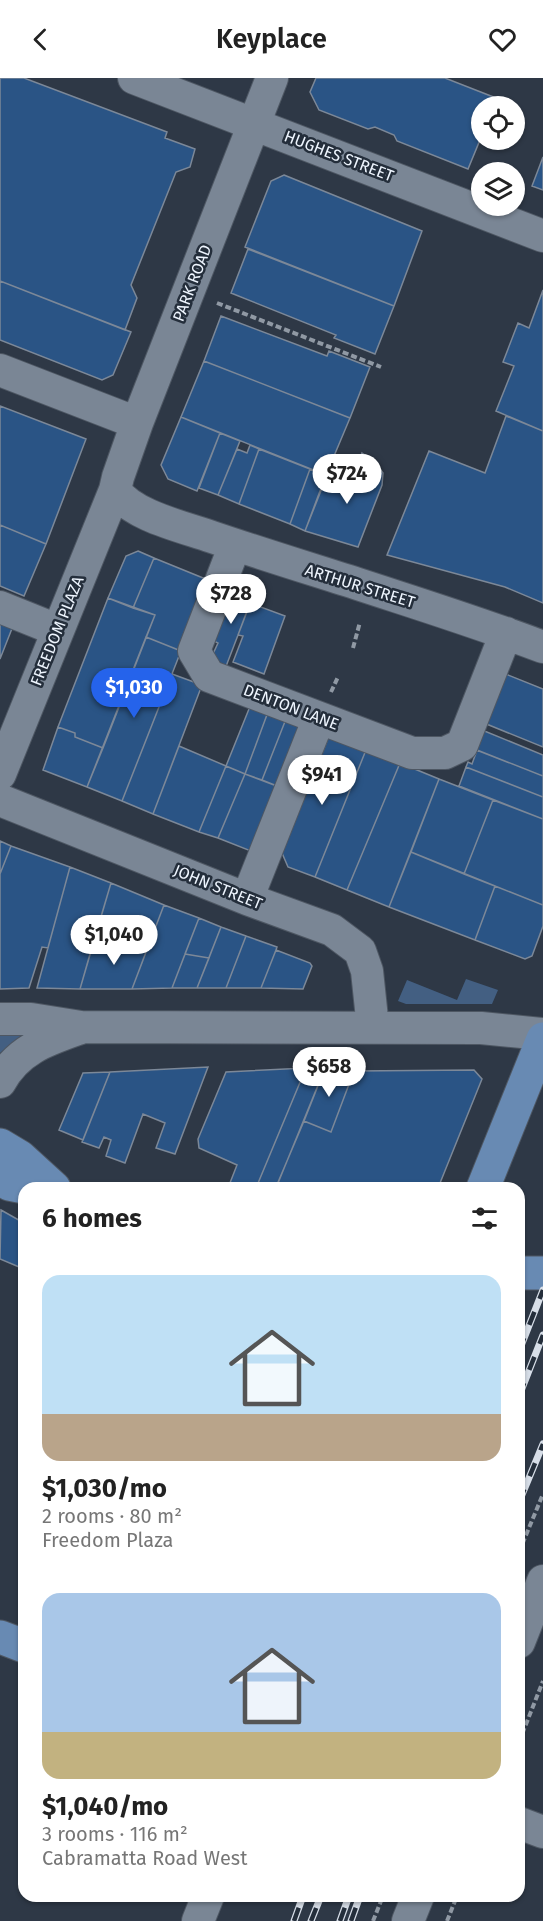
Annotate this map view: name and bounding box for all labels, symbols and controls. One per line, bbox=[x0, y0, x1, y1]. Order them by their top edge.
icon: back bbox=[24, 23, 57, 56]
text: Keyplace bbox=[216, 23, 327, 55]
icon: heart bbox=[486, 23, 519, 56]
map controls bbox=[471, 96, 525, 216]
button: locate bbox=[471, 96, 525, 150]
street label: HUGHES STREET bbox=[282, 126, 397, 186]
button: layers bbox=[471, 162, 525, 216]
street label: PARK ROAD bbox=[169, 242, 215, 324]
pin: $724 bbox=[311, 454, 383, 505]
text: $724 bbox=[327, 461, 367, 485]
street label: ARTHUR STREET bbox=[303, 560, 418, 612]
street label: FREEDOM PLAZA bbox=[26, 573, 88, 689]
pin: $728 bbox=[195, 574, 267, 625]
text: $728 bbox=[210, 581, 252, 605]
pin: $1,030 bbox=[85, 668, 183, 719]
text: $1,030 bbox=[105, 675, 163, 699]
street label: DENTON LANE bbox=[241, 680, 341, 734]
pin: $941 bbox=[286, 755, 358, 806]
text: $941 bbox=[302, 762, 342, 786]
street label: JOHN STREET bbox=[171, 861, 266, 914]
pin: $1,040 bbox=[65, 915, 163, 966]
text: $1,040 bbox=[85, 922, 143, 946]
pin: $658 bbox=[293, 1047, 365, 1098]
text: $658 bbox=[307, 1054, 351, 1078]
icon: filters bbox=[468, 1202, 501, 1235]
text: 6 homes bbox=[42, 1203, 142, 1234]
icon: home bbox=[218, 1314, 326, 1422]
text: $1,030/mo bbox=[42, 1473, 167, 1504]
text: 2 rooms · 80 m² bbox=[42, 1504, 182, 1528]
text: Freedom Plaza bbox=[42, 1528, 174, 1552]
icon: home bbox=[218, 1632, 326, 1740]
text: $1,040/mo bbox=[42, 1791, 168, 1822]
text: 3 rooms · 116 m² bbox=[42, 1822, 188, 1846]
text: Cabramatta Road West bbox=[42, 1846, 247, 1870]

